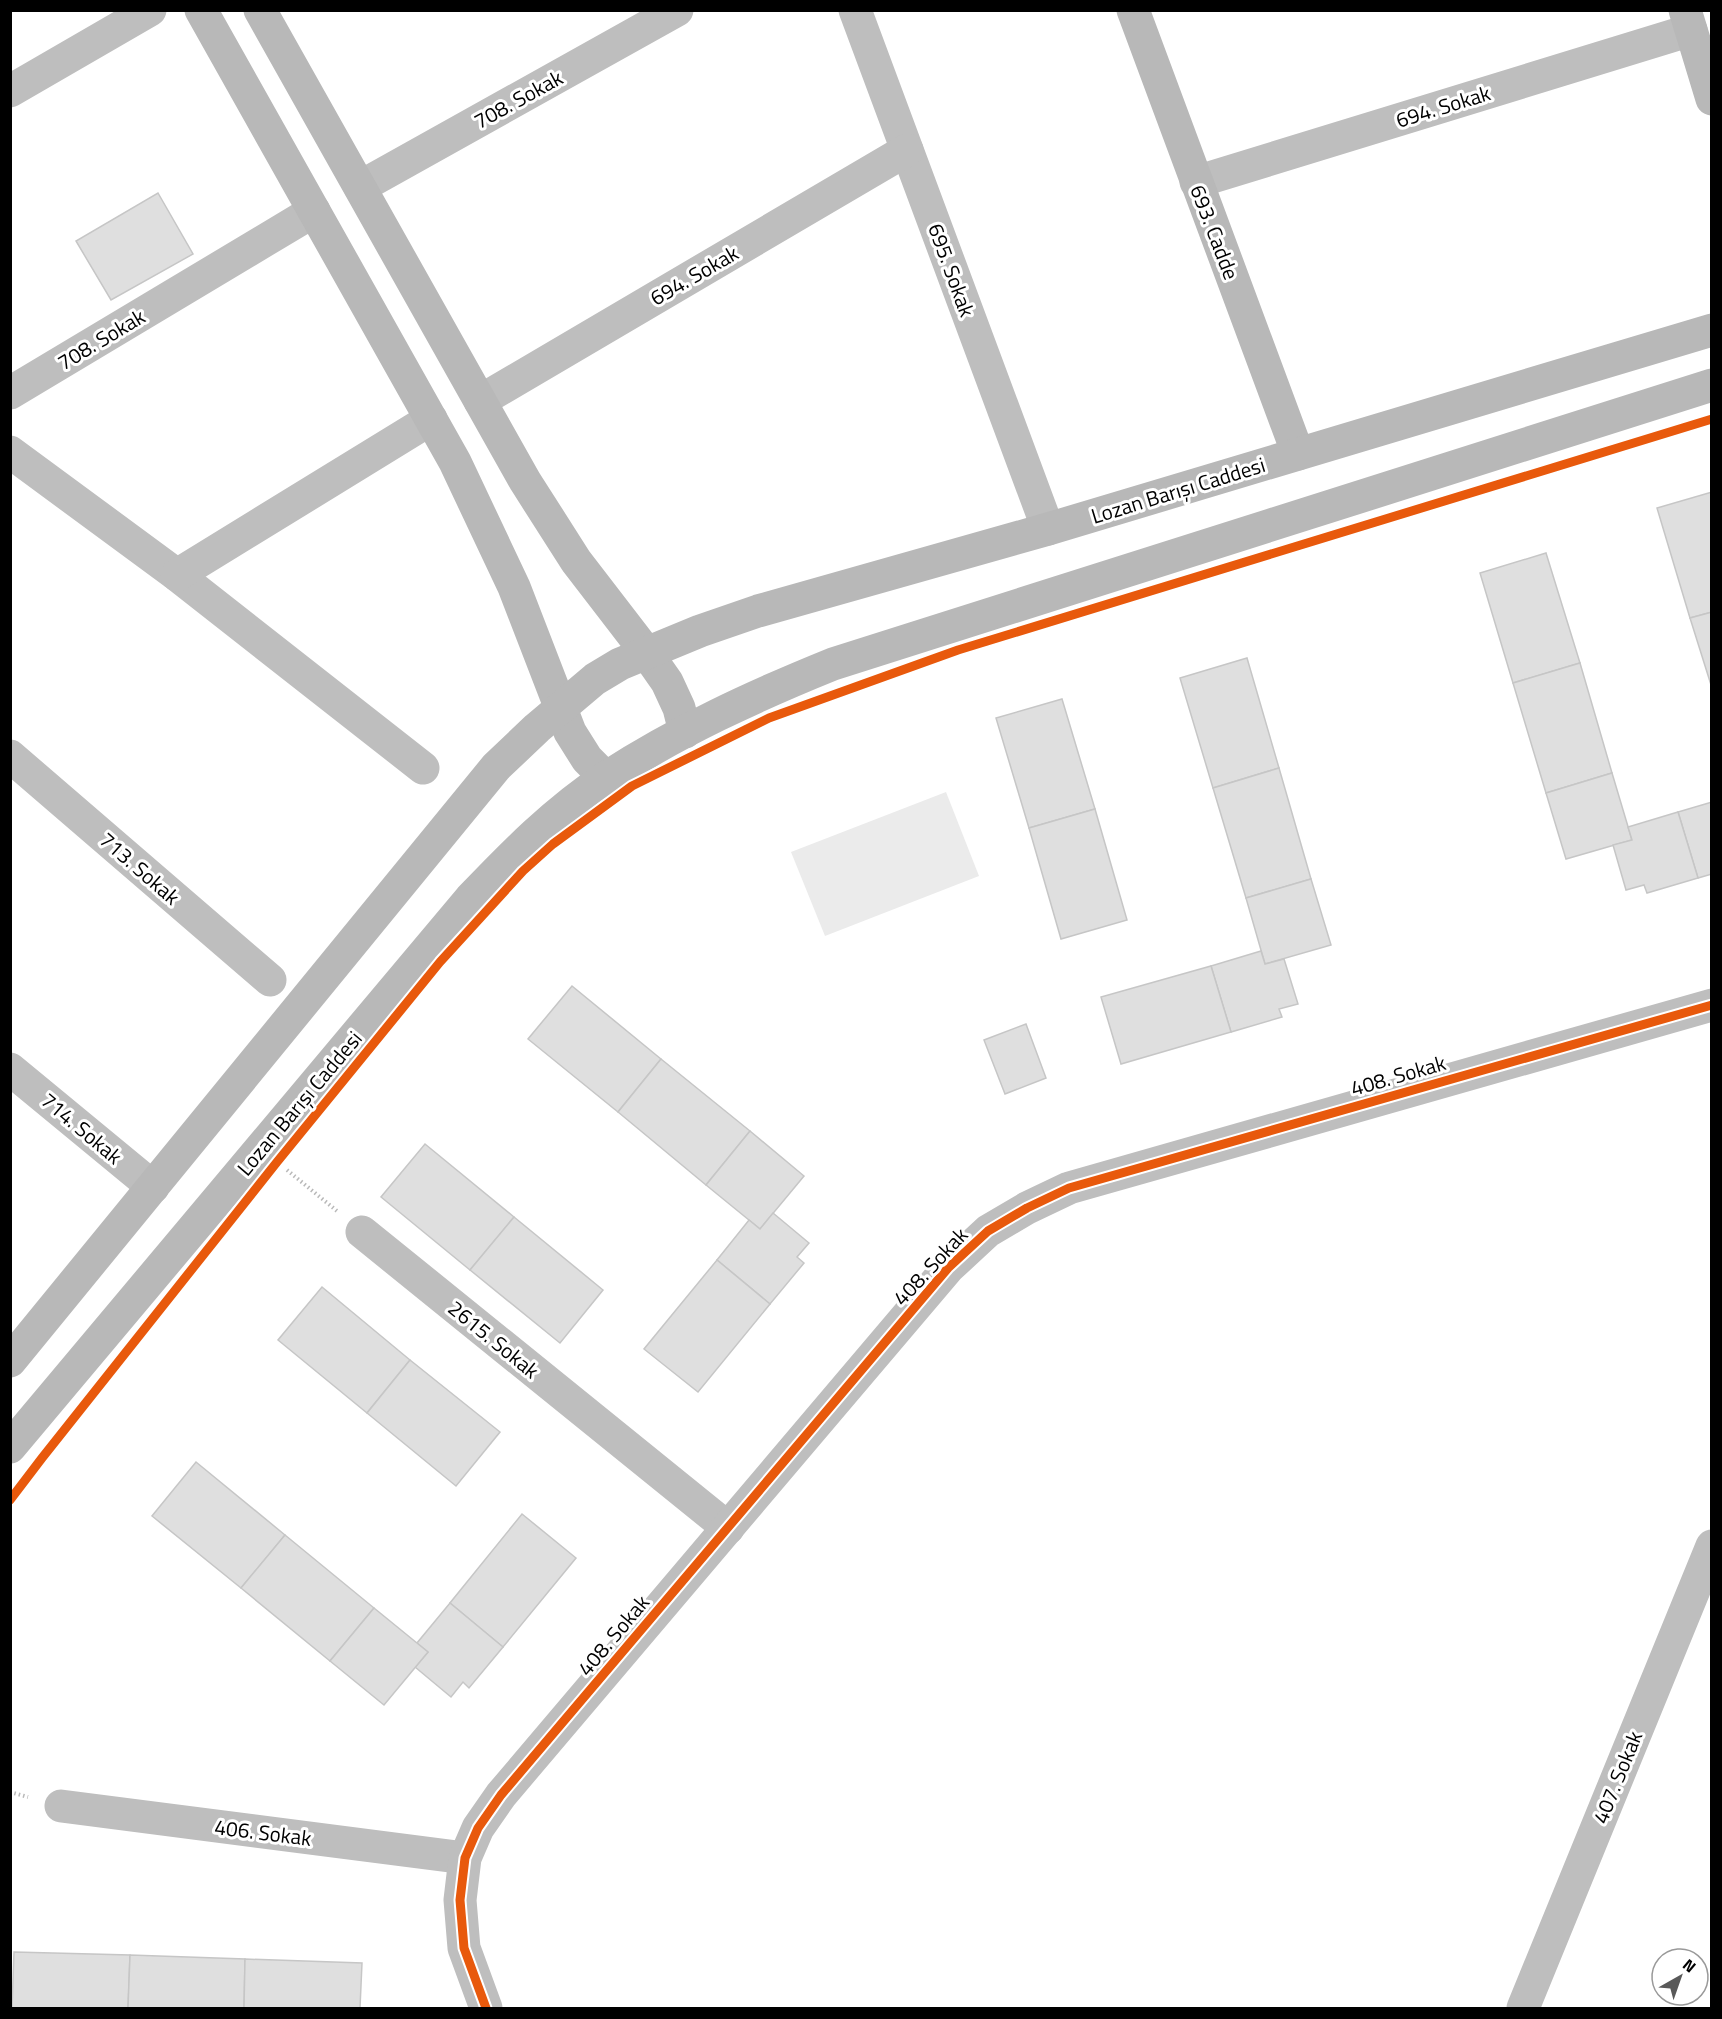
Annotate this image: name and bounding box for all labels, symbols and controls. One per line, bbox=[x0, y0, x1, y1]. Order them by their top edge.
street label: 708. Sokak bbox=[468, 61, 568, 137]
street label: 694. Sokak bbox=[1392, 76, 1494, 136]
street label: 693. Cadde bbox=[1182, 180, 1248, 284]
street label: 695. Sokak bbox=[920, 219, 984, 321]
street label: 694. Sokak bbox=[644, 237, 744, 313]
street label: 708. Sokak bbox=[51, 300, 151, 378]
street label: Lozan Barışı Caddesi bbox=[1087, 448, 1269, 532]
street label: 713. Sokak bbox=[93, 824, 187, 912]
street label: Lozan Barışı Caddesi bbox=[229, 1024, 369, 1182]
street label: 408. Sokak bbox=[1347, 1046, 1449, 1104]
street label: 714. Sokak bbox=[34, 1084, 130, 1172]
street label: 408. Sokak bbox=[885, 1219, 975, 1313]
street label: 2615. Sokak bbox=[441, 1292, 547, 1386]
street label: 408. Sokak bbox=[569, 1587, 657, 1683]
street label: 407. Sokak bbox=[1584, 1726, 1650, 1828]
street label: 406. Sokak bbox=[213, 1810, 313, 1854]
north arrow bbox=[1650, 1947, 1710, 2007]
text: N bbox=[1678, 1953, 1702, 1978]

